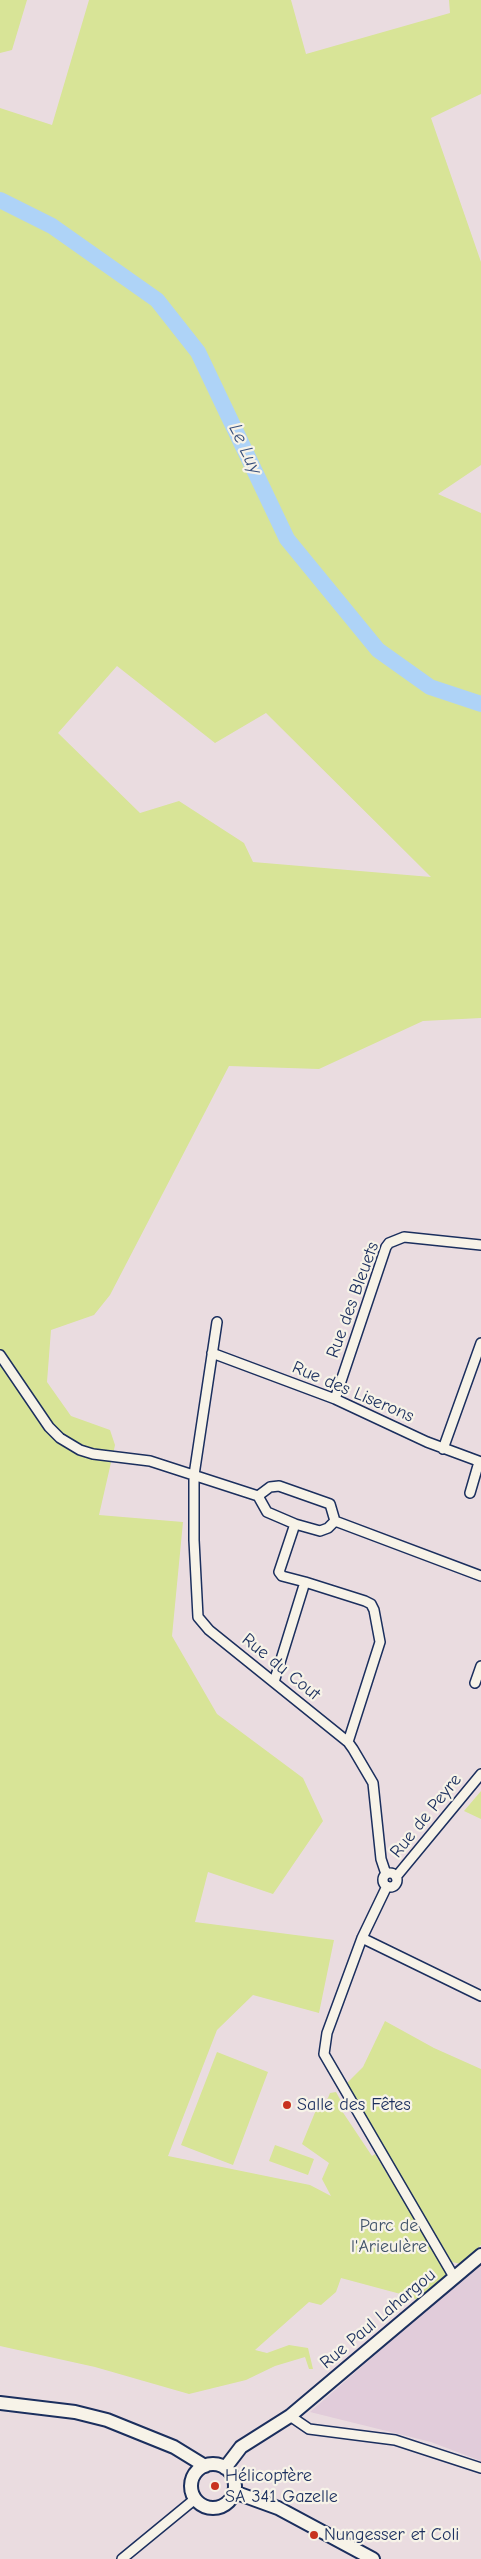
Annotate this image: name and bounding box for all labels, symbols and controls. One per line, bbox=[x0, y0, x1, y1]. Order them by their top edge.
water label: Le Luy bbox=[223, 420, 267, 478]
street label: Rue des Bleuets bbox=[322, 1239, 384, 1361]
street label: Rue des Liserons bbox=[289, 1357, 417, 1427]
street label: Rue du Cout bbox=[237, 1629, 325, 1705]
street label: Rue de Peyre bbox=[386, 1770, 466, 1862]
place label: Salle des Fêtes bbox=[297, 2094, 411, 2116]
marker: Salle des Fêtes bbox=[281, 2099, 293, 2111]
park label: Parc de l'Arieulère bbox=[351, 2215, 427, 2258]
street label: Rue Paul Lahargou bbox=[316, 2264, 440, 2374]
place label: Hélicoptère SA 341 Gazelle bbox=[225, 2465, 338, 2508]
marker: Hélicoptère SA 341 Gazelle bbox=[209, 2480, 221, 2492]
place label: Nungesser et Coli bbox=[324, 2524, 459, 2546]
marker: Nungesser et Coli bbox=[308, 2529, 320, 2541]

